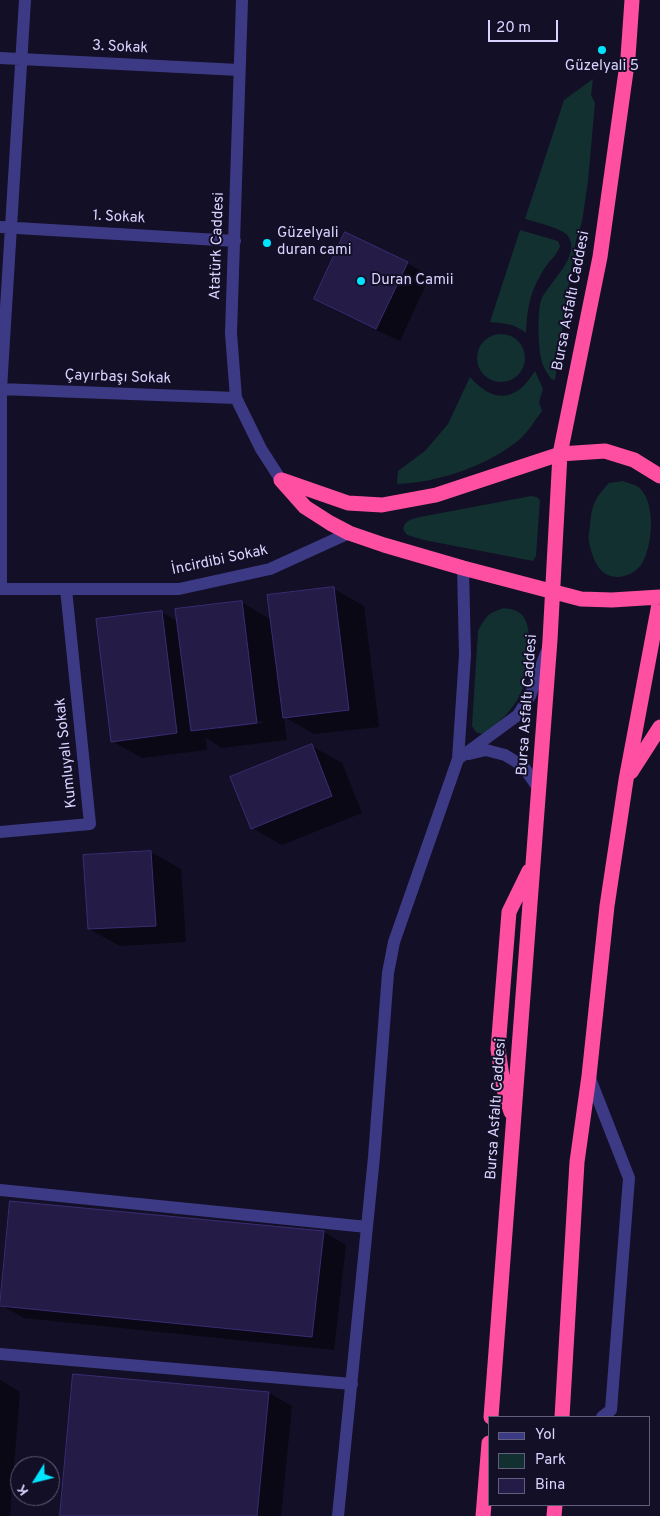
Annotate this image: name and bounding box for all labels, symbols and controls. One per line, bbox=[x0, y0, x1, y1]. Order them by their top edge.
scale bar bbox=[490, 10, 560, 42]
text: 20 m bbox=[496, 19, 531, 38]
street label: 3. Sokak bbox=[91, 38, 149, 58]
marker: Güzelyali 5 bbox=[596, 44, 608, 56]
place label: Güzelyali 5 bbox=[565, 58, 639, 76]
street label: Atatürk Caddesi bbox=[207, 192, 229, 300]
street label: 1. Sokak bbox=[92, 208, 146, 228]
place label: Güzelyali duran cami bbox=[277, 225, 352, 260]
street label: Bursa Asfaltı Caddesi bbox=[550, 230, 594, 372]
marker: Güzelyali duran cami bbox=[261, 237, 273, 249]
place label: Duran Camii bbox=[371, 272, 453, 290]
marker: Duran Camii bbox=[355, 275, 367, 287]
street label: Çayırbaşı Sokak bbox=[64, 367, 172, 389]
street label: İncirdibi Sokak bbox=[170, 542, 270, 580]
street label: Bursa Asfaltı Caddesi bbox=[514, 634, 542, 776]
street label: Kumluyalı Sokak bbox=[52, 697, 82, 809]
street label: Bursa Asfaltı Caddesi bbox=[483, 1038, 511, 1180]
legend bbox=[488, 1416, 650, 1506]
text: Yol bbox=[535, 1426, 556, 1445]
text: Park bbox=[535, 1451, 566, 1470]
north arrow bbox=[10, 1456, 60, 1506]
text: Bina bbox=[535, 1476, 565, 1495]
text: K bbox=[13, 1481, 33, 1499]

